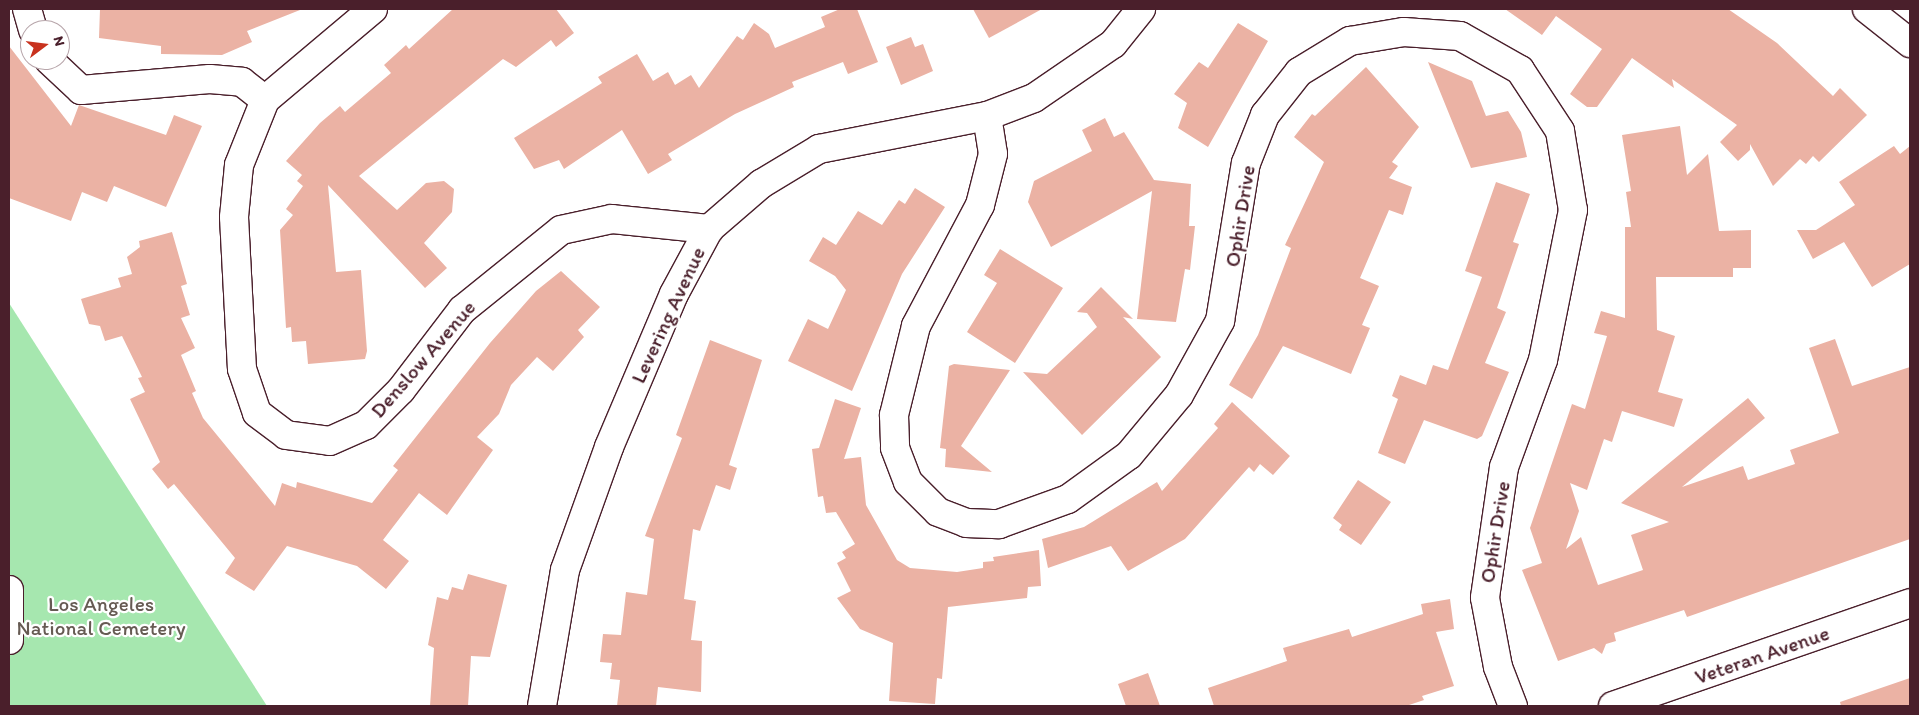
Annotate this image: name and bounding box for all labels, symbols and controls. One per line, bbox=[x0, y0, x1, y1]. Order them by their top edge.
north arrow bbox=[20, 20, 70, 70]
text: N bbox=[50, 34, 68, 48]
street label: Ophir Drive bbox=[1220, 163, 1260, 269]
street label: Levering Avenue bbox=[626, 243, 710, 387]
street label: Denslow Avenue bbox=[365, 295, 481, 423]
street label: Ophir Drive bbox=[1475, 479, 1515, 585]
park label: Los Angeles National Cemetery bbox=[16, 591, 186, 641]
street label: Veteran Avenue bbox=[1691, 620, 1833, 690]

